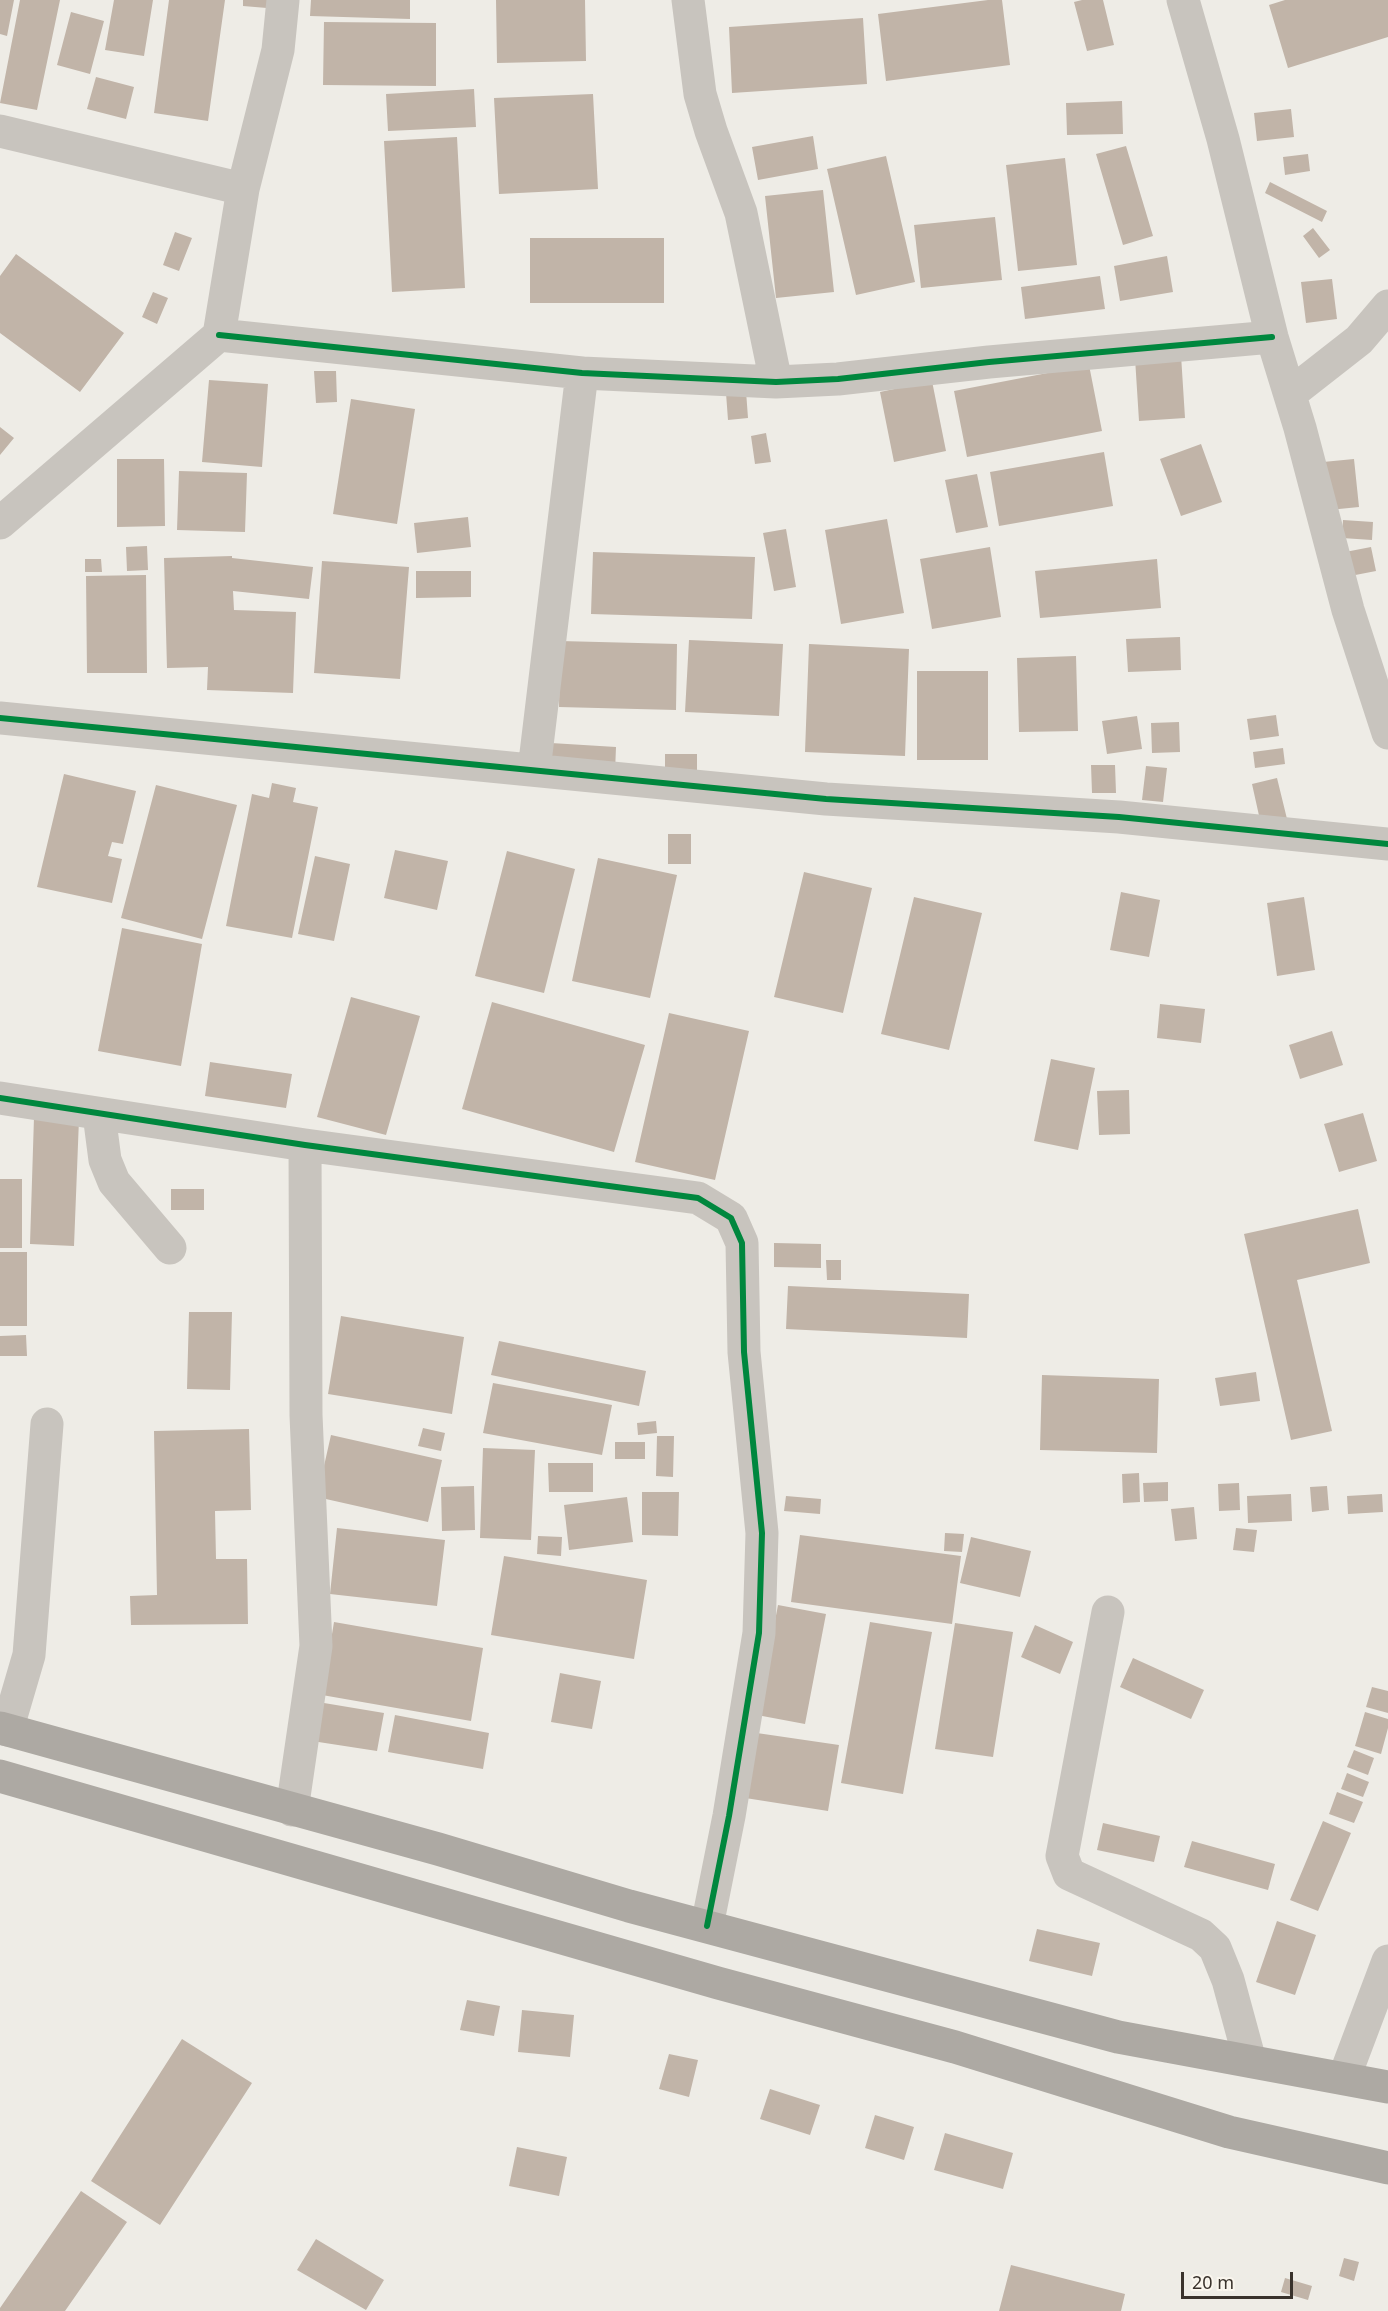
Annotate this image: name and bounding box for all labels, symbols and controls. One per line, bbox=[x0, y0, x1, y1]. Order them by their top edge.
scale bar bbox=[1184, 2260, 1296, 2298]
text: 20 m bbox=[1192, 2270, 1234, 2294]

